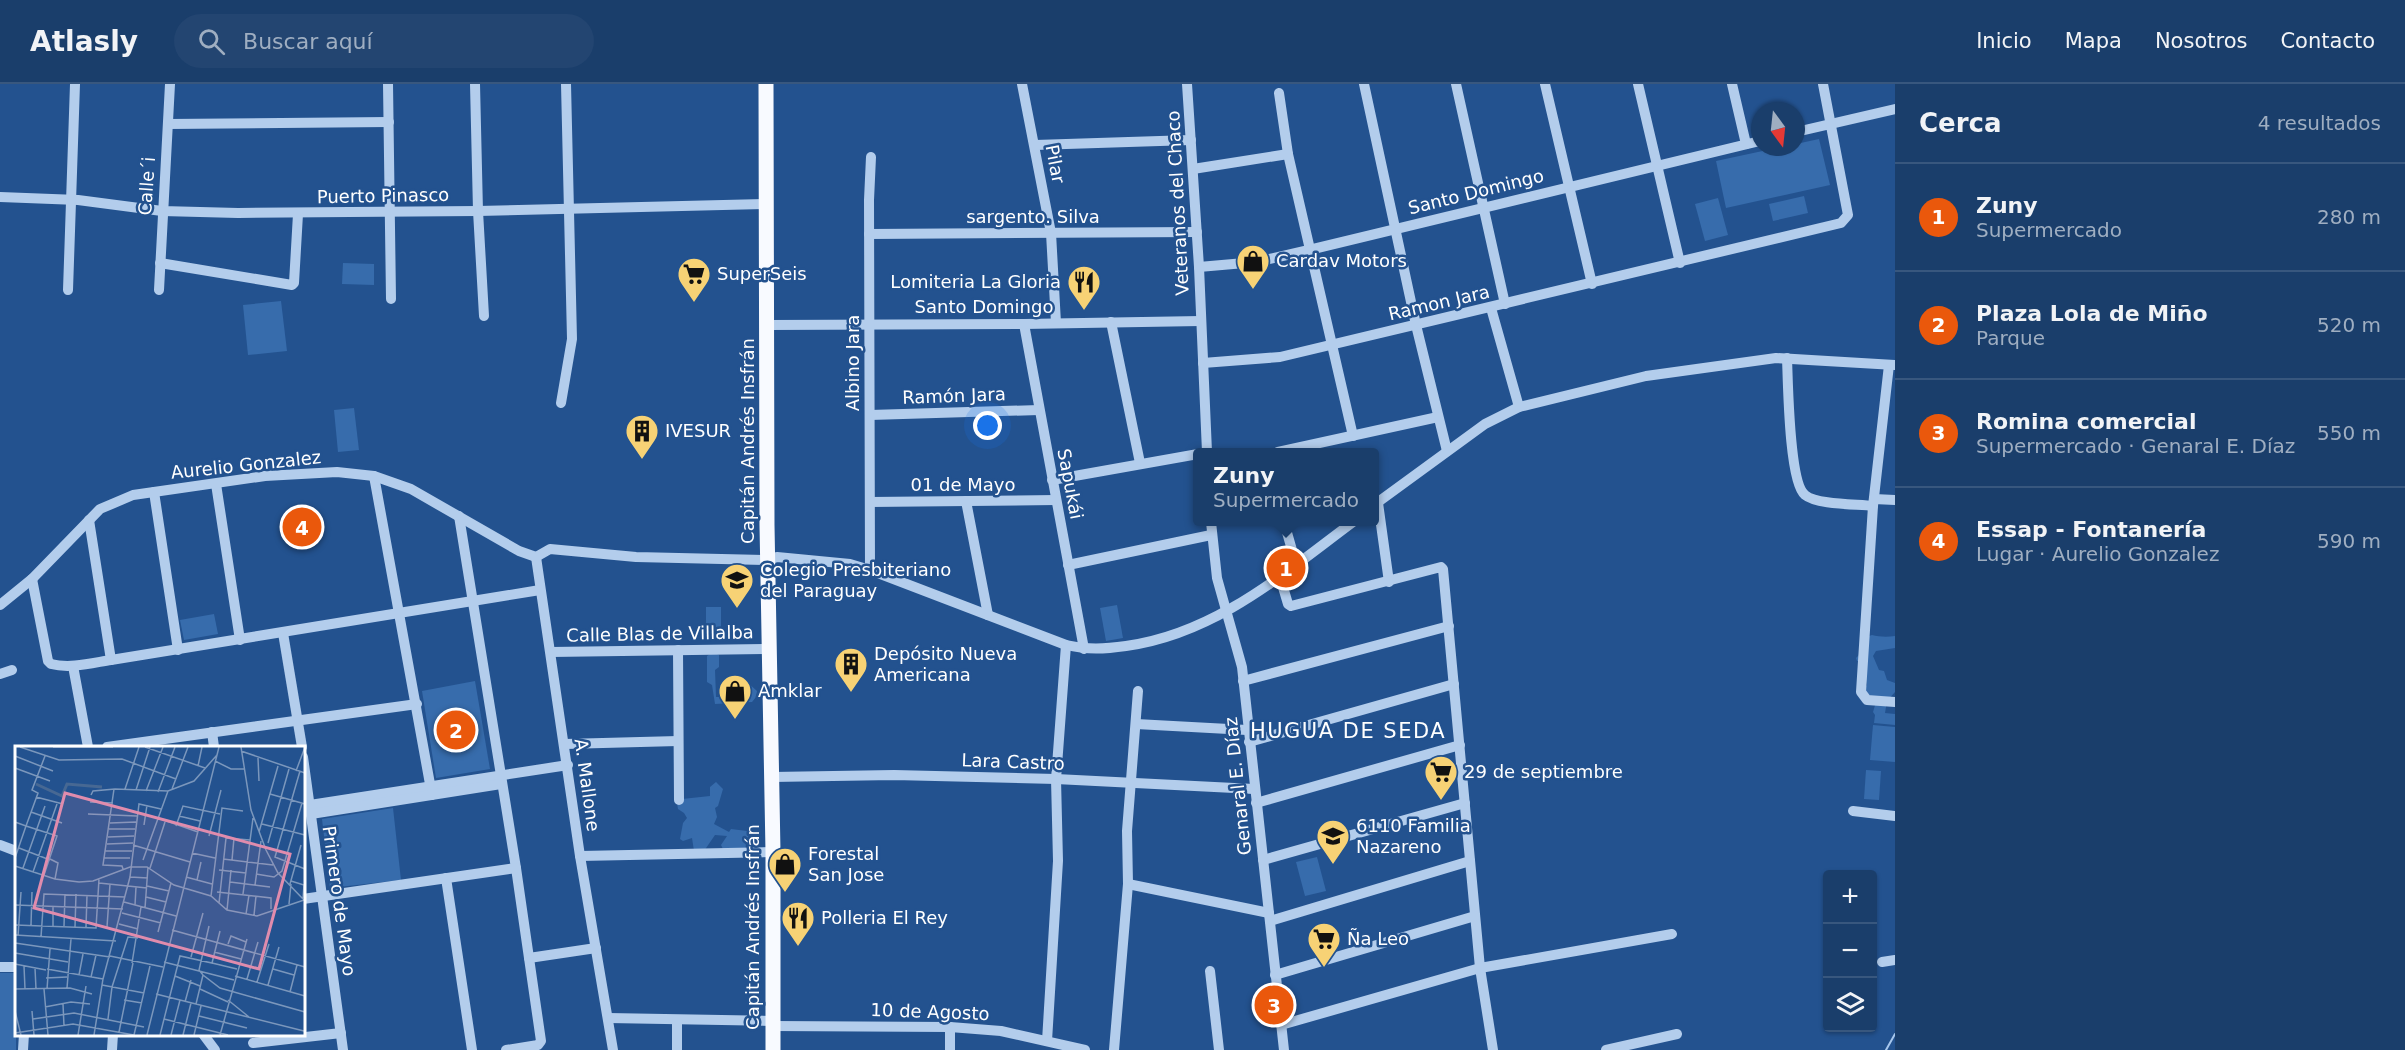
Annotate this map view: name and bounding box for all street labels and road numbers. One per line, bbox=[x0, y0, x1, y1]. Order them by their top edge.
street label: Veteranos del Chaco bbox=[1162, 110, 1193, 296]
street label: Pilar bbox=[1041, 143, 1070, 186]
street label: Calle´i bbox=[134, 156, 159, 216]
street label: Santo Domingo bbox=[1406, 165, 1546, 219]
street label: Puerto Pinasco bbox=[317, 184, 449, 207]
street label: sargento. Silva bbox=[966, 206, 1100, 227]
street label: Ramon Jara bbox=[1386, 281, 1492, 324]
street label: Santo Domingo bbox=[915, 296, 1053, 317]
street label: Albino Jara bbox=[842, 315, 863, 411]
street label: Capitán Andrés Insfrán bbox=[737, 338, 758, 544]
street label: Ramón Jara bbox=[902, 383, 1006, 408]
street label: Aurelio Gonzalez bbox=[170, 446, 322, 483]
street label: Sapukái bbox=[1053, 447, 1088, 521]
street label: 01 de Mayo bbox=[910, 474, 1016, 495]
street label: Calle Blas de Villalba bbox=[566, 621, 754, 646]
street label: Genaral E. Díaz bbox=[1220, 716, 1255, 856]
street label: A. Mallone bbox=[571, 737, 604, 833]
street label: Lara Castro bbox=[961, 749, 1065, 774]
street label: Primero de Mayo bbox=[319, 824, 360, 978]
street label: Capitán Andrés Insfrán bbox=[742, 824, 763, 1030]
street label: 10 de Agosto bbox=[870, 999, 990, 1024]

